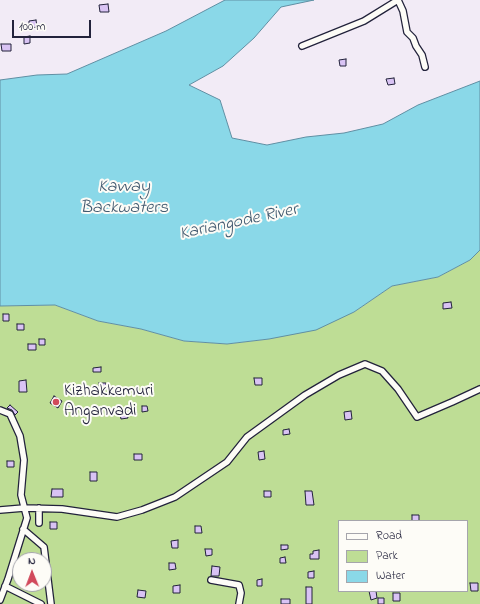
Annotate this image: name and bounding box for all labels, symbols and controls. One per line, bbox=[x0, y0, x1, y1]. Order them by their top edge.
scale bar bbox=[14, 12, 93, 38]
text: 100 m bbox=[19, 18, 46, 36]
water label: Kavvay Backwaters bbox=[80, 177, 168, 220]
water label: Kariangode River bbox=[178, 200, 300, 246]
place label: Kizhakkemuri Anganvadi bbox=[64, 382, 153, 422]
marker: Kizhakkemuri Anganvadi bbox=[51, 397, 61, 407]
legend bbox=[338, 520, 468, 592]
text: Road bbox=[376, 527, 402, 545]
text: Park bbox=[376, 547, 398, 565]
north arrow bbox=[12, 552, 52, 592]
text: N bbox=[28, 553, 36, 569]
text: Water bbox=[376, 567, 405, 585]

